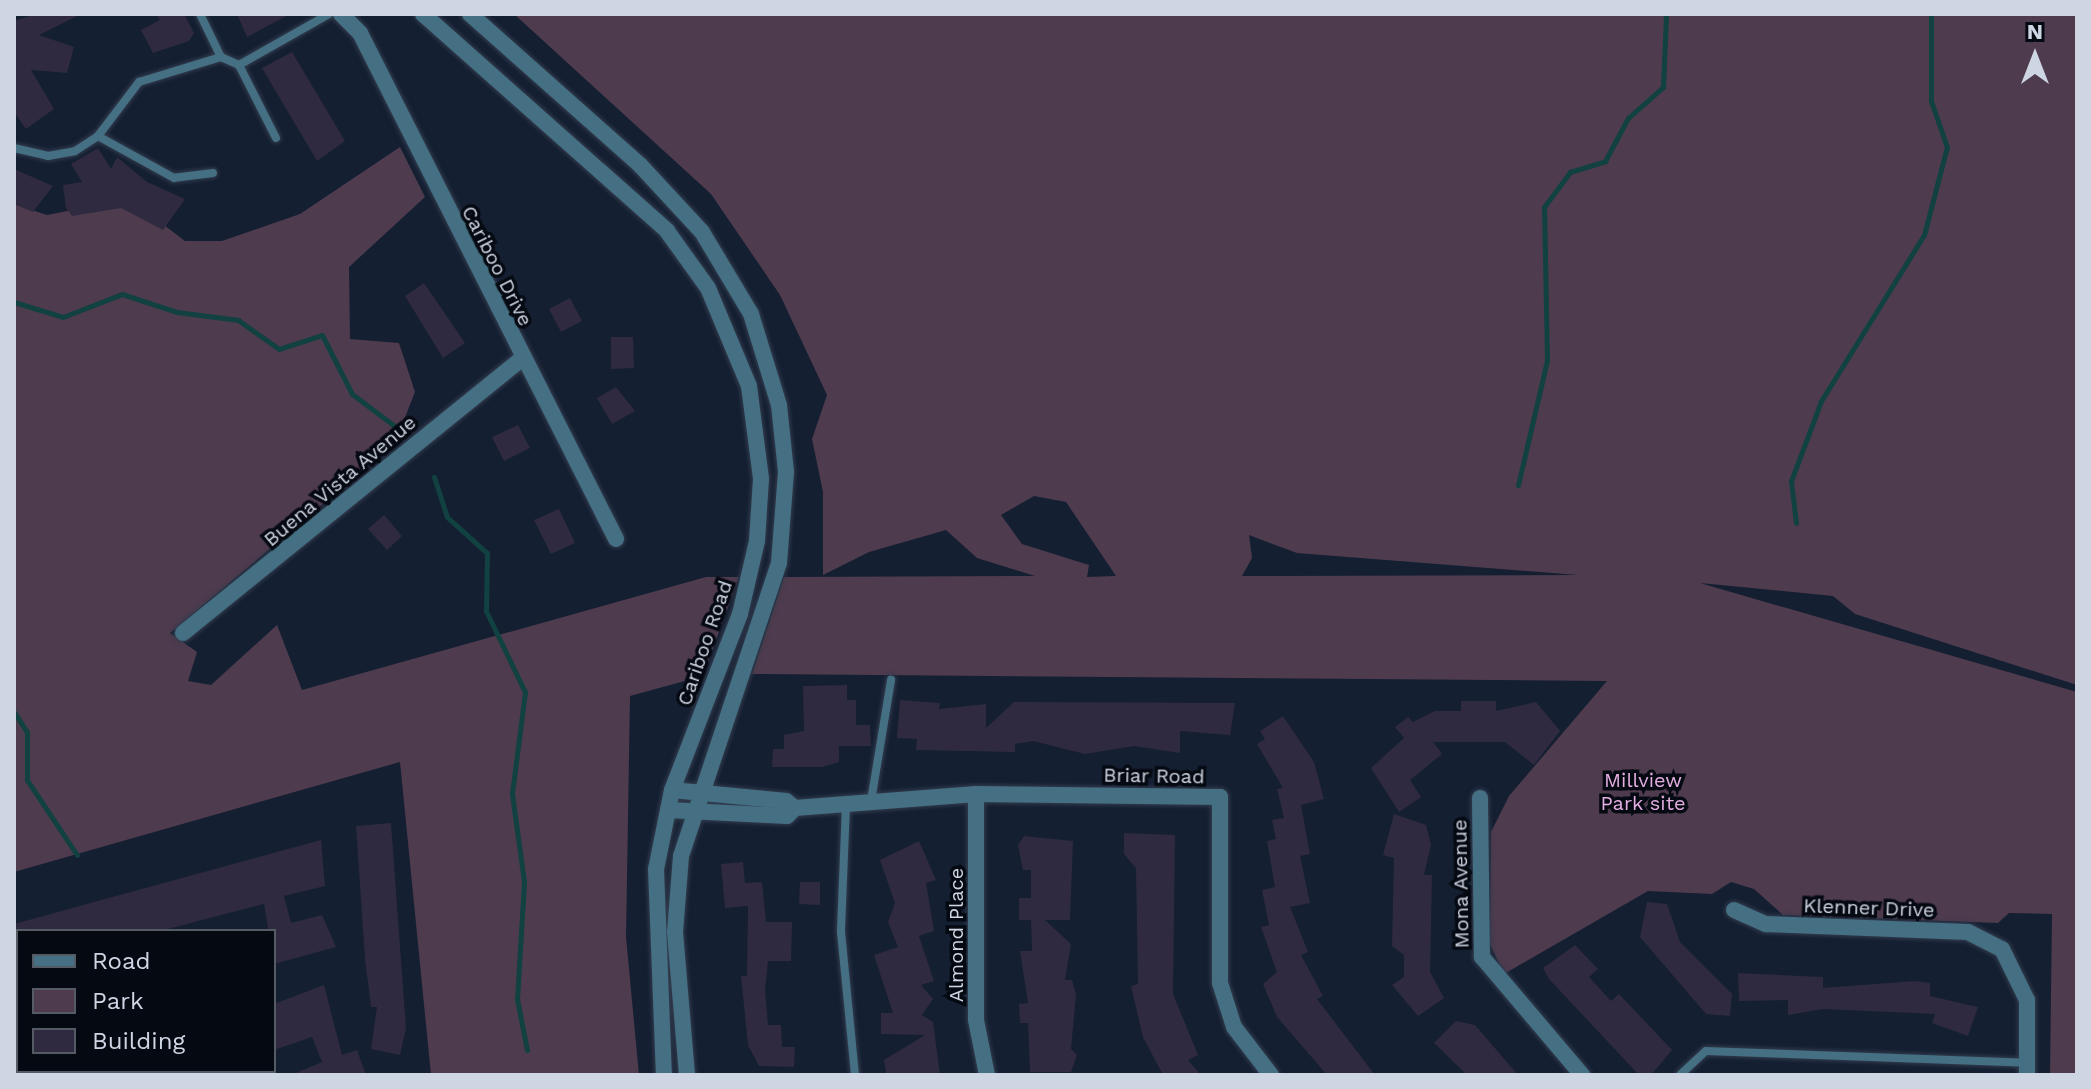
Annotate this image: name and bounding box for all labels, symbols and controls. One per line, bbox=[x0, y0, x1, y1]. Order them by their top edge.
north arrow bbox=[1995, 16, 2075, 96]
text: N bbox=[2027, 19, 2043, 44]
street label: Cariboo Drive bbox=[456, 202, 538, 330]
street label: Buena Vista Avenue bbox=[258, 410, 422, 552]
street label: Cariboo Road bbox=[672, 577, 738, 709]
street label: Briar Road bbox=[1103, 763, 1205, 789]
park label: Millview Park site bbox=[1600, 769, 1686, 816]
street label: Mona Avenue bbox=[1448, 819, 1474, 949]
street label: Almond Place bbox=[944, 868, 968, 1002]
street label: Klenner Drive bbox=[1803, 894, 1935, 922]
legend bbox=[16, 929, 276, 1073]
text: Road bbox=[92, 947, 151, 975]
text: Park bbox=[92, 987, 144, 1015]
text: Building bbox=[92, 1027, 185, 1055]

